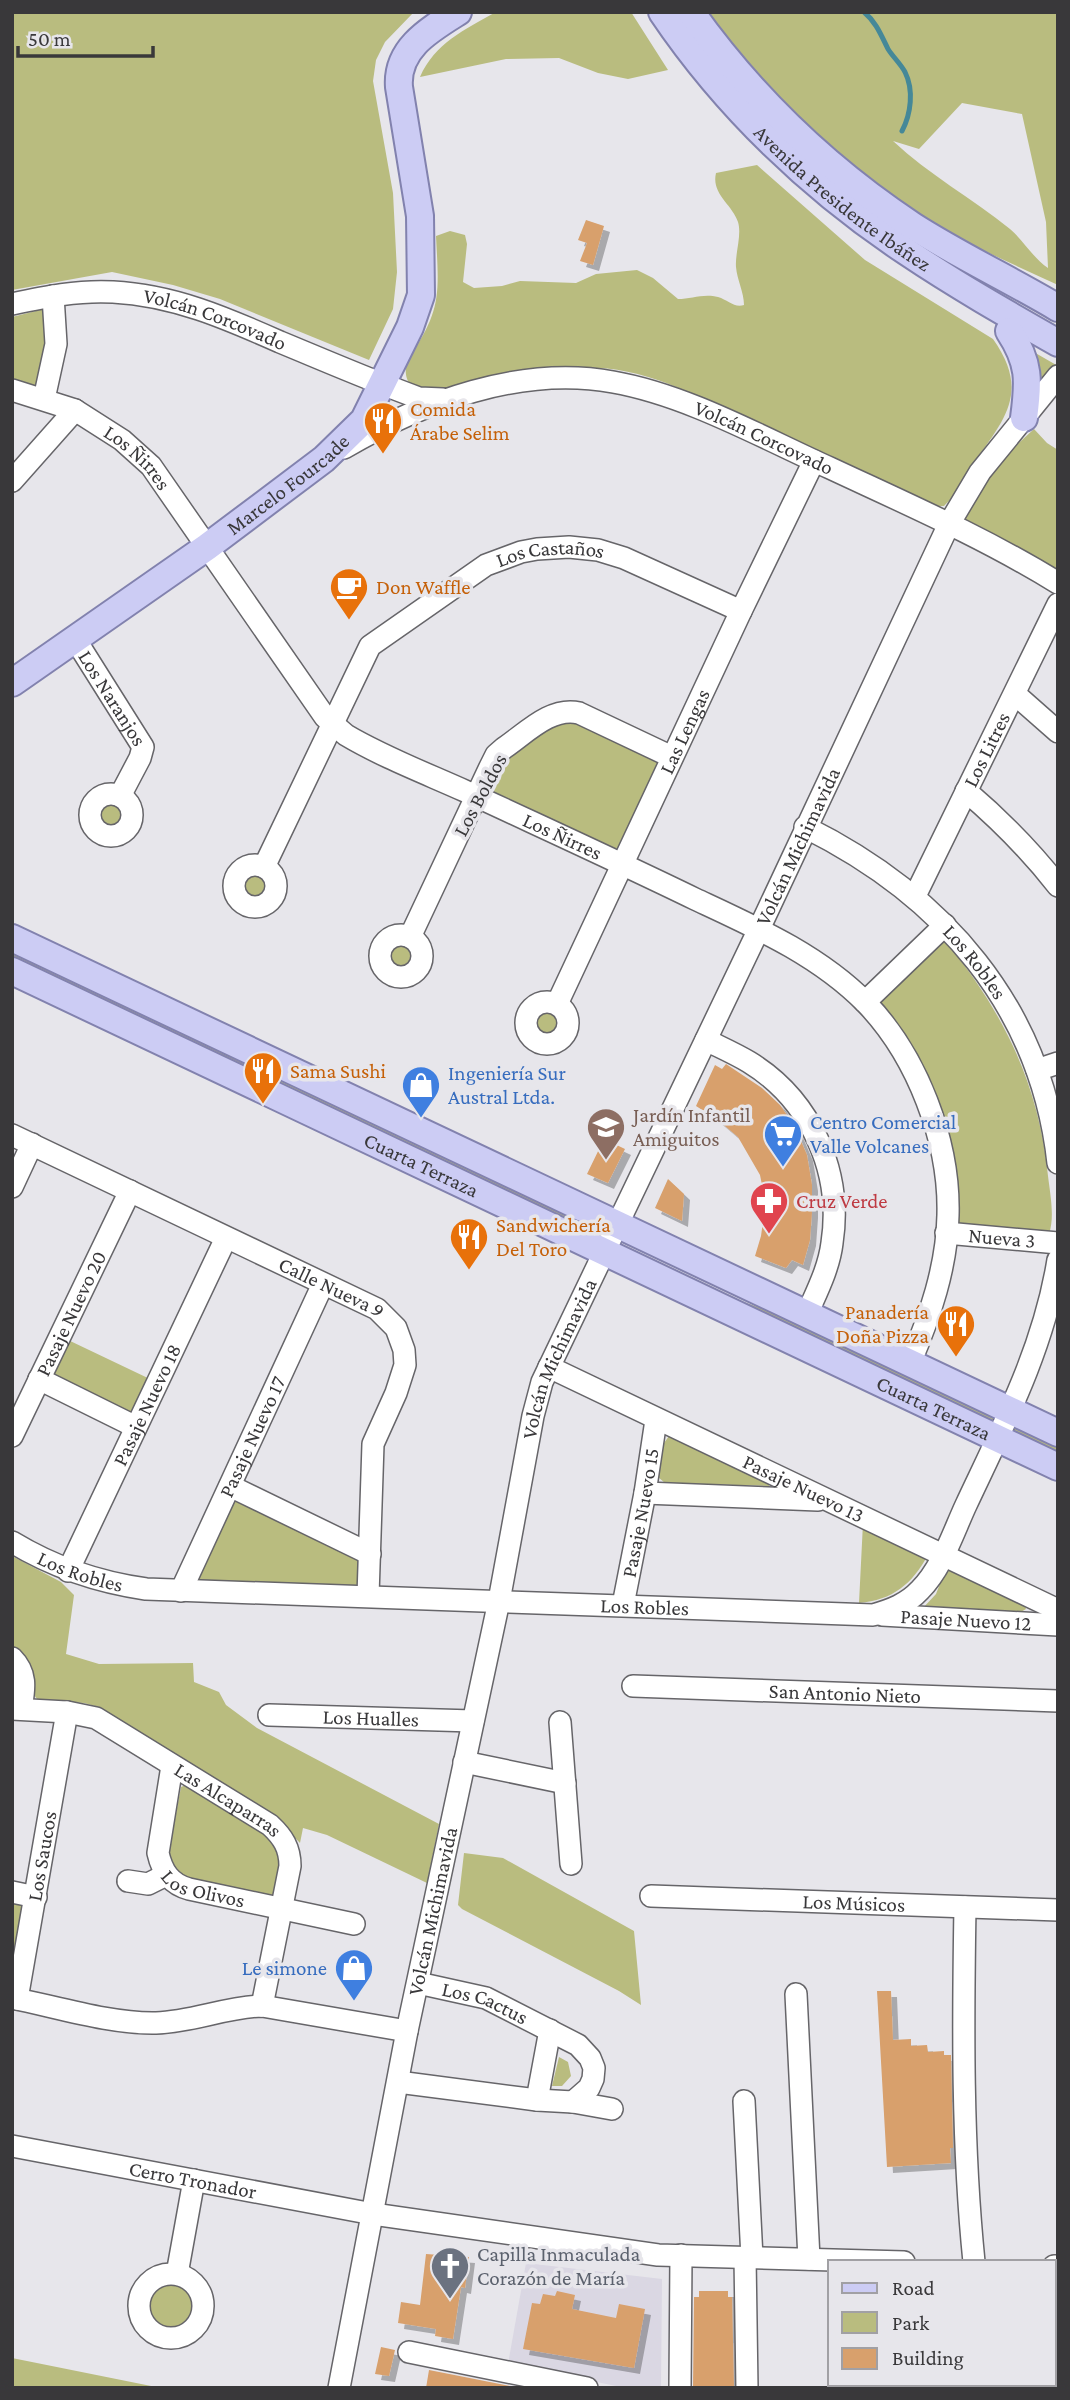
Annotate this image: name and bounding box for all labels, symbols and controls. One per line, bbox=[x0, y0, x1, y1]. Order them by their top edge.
scale bar bbox=[18, 14, 152, 58]
text: 50 m bbox=[28, 27, 71, 51]
street label: Avenida Presidente Ibáñez bbox=[749, 120, 935, 276]
street label: Volcán Corcovado bbox=[142, 283, 290, 355]
street label: Volcán Corcovado bbox=[691, 395, 837, 480]
place label: Comida Árabe Selim bbox=[410, 397, 510, 445]
restaurant icon: Comida Árabe Selim bbox=[362, 400, 404, 455]
street label: Los Ñirres bbox=[99, 420, 176, 495]
street label: Marcelo Fourcade bbox=[222, 429, 354, 540]
street label: Los Castaños bbox=[493, 535, 608, 572]
cafe icon: Don Waffle bbox=[328, 566, 370, 621]
place label: Don Waffle bbox=[376, 575, 471, 599]
street label: Los Naranjos bbox=[73, 646, 151, 751]
street label: Las Lengas bbox=[654, 685, 715, 778]
street label: Los Litres bbox=[958, 708, 1015, 791]
street label: Los Boldos bbox=[448, 750, 512, 840]
street label: Volcán Michimavida bbox=[750, 763, 845, 929]
street label: Los Ñirres bbox=[519, 808, 606, 865]
street label: Los Robles bbox=[938, 919, 1012, 1004]
restaurant icon: Sama Sushi bbox=[242, 1050, 284, 1105]
place label: Sama Sushi bbox=[290, 1059, 387, 1083]
place label: Ingeniería Sur Austral Ltda. bbox=[448, 1061, 566, 1109]
shop icon: Ingeniería Sur Austral Ltda. bbox=[400, 1064, 442, 1119]
place label: Jardín Infantil Amiguitos bbox=[631, 1103, 751, 1151]
school or university icon: Jardín Infantil Amiguitos bbox=[585, 1106, 627, 1161]
place label: Centro Comercial Valle Volcanes bbox=[810, 1110, 956, 1158]
supermarket icon: Centro Comercial Valle Volcanes bbox=[762, 1113, 804, 1168]
street label: Cuarta Terraza bbox=[360, 1128, 483, 1203]
pharmacy icon: Cruz Verde bbox=[748, 1180, 790, 1235]
place label: Cruz Verde bbox=[796, 1189, 887, 1213]
place label: Sandwichería Del Toro bbox=[496, 1213, 611, 1261]
restaurant icon: Sandwichería Del Toro bbox=[448, 1216, 490, 1271]
street label: Nueva 3 bbox=[967, 1223, 1036, 1253]
street label: Pasaje Nuevo 20 bbox=[31, 1247, 111, 1380]
street label: Calle Nueva 9 bbox=[275, 1252, 390, 1322]
street label: Volcán Michimavida bbox=[517, 1274, 602, 1441]
place label: Panadería Doña Pizza bbox=[836, 1300, 929, 1348]
restaurant icon: Panadería Doña Pizza bbox=[935, 1303, 977, 1358]
street label: Pasaje Nuevo 18 bbox=[108, 1340, 186, 1470]
street label: Cuarta Terraza bbox=[873, 1371, 995, 1446]
street label: Pasaje Nuevo 17 bbox=[214, 1372, 291, 1501]
street label: Pasaje Nuevo 15 bbox=[617, 1446, 664, 1579]
street label: Pasaje Nuevo 13 bbox=[739, 1449, 868, 1528]
street label: Los Robles bbox=[34, 1546, 125, 1597]
street label: Los Robles bbox=[600, 1593, 689, 1620]
street label: Pasaje Nuevo 12 bbox=[900, 1604, 1032, 1635]
street label: San Antonio Nieto bbox=[768, 1679, 921, 1708]
street label: Los Hualles bbox=[322, 1705, 419, 1731]
street label: Las Alcaparras bbox=[170, 1757, 287, 1842]
street label: Los Saucos bbox=[22, 1809, 62, 1903]
street label: Volcán Michimavida bbox=[403, 1824, 462, 1998]
street label: Los Olivos bbox=[156, 1865, 247, 1913]
street label: Los Músicos bbox=[802, 1889, 906, 1917]
shop icon: Le simone bbox=[333, 1947, 375, 2002]
place label: Le simone bbox=[242, 1956, 327, 1980]
street label: Los Cactus bbox=[440, 1977, 532, 2029]
street label: Cerro Tronador bbox=[127, 2156, 259, 2204]
place label: Capilla Inmaculada Corazón de María bbox=[477, 2242, 641, 2290]
church icon: Capilla Inmaculada Corazón de María bbox=[429, 2245, 471, 2300]
legend bbox=[828, 2260, 1056, 2386]
text: Road bbox=[892, 2276, 935, 2300]
text: Park bbox=[892, 2311, 929, 2335]
text: Building bbox=[892, 2346, 964, 2370]

